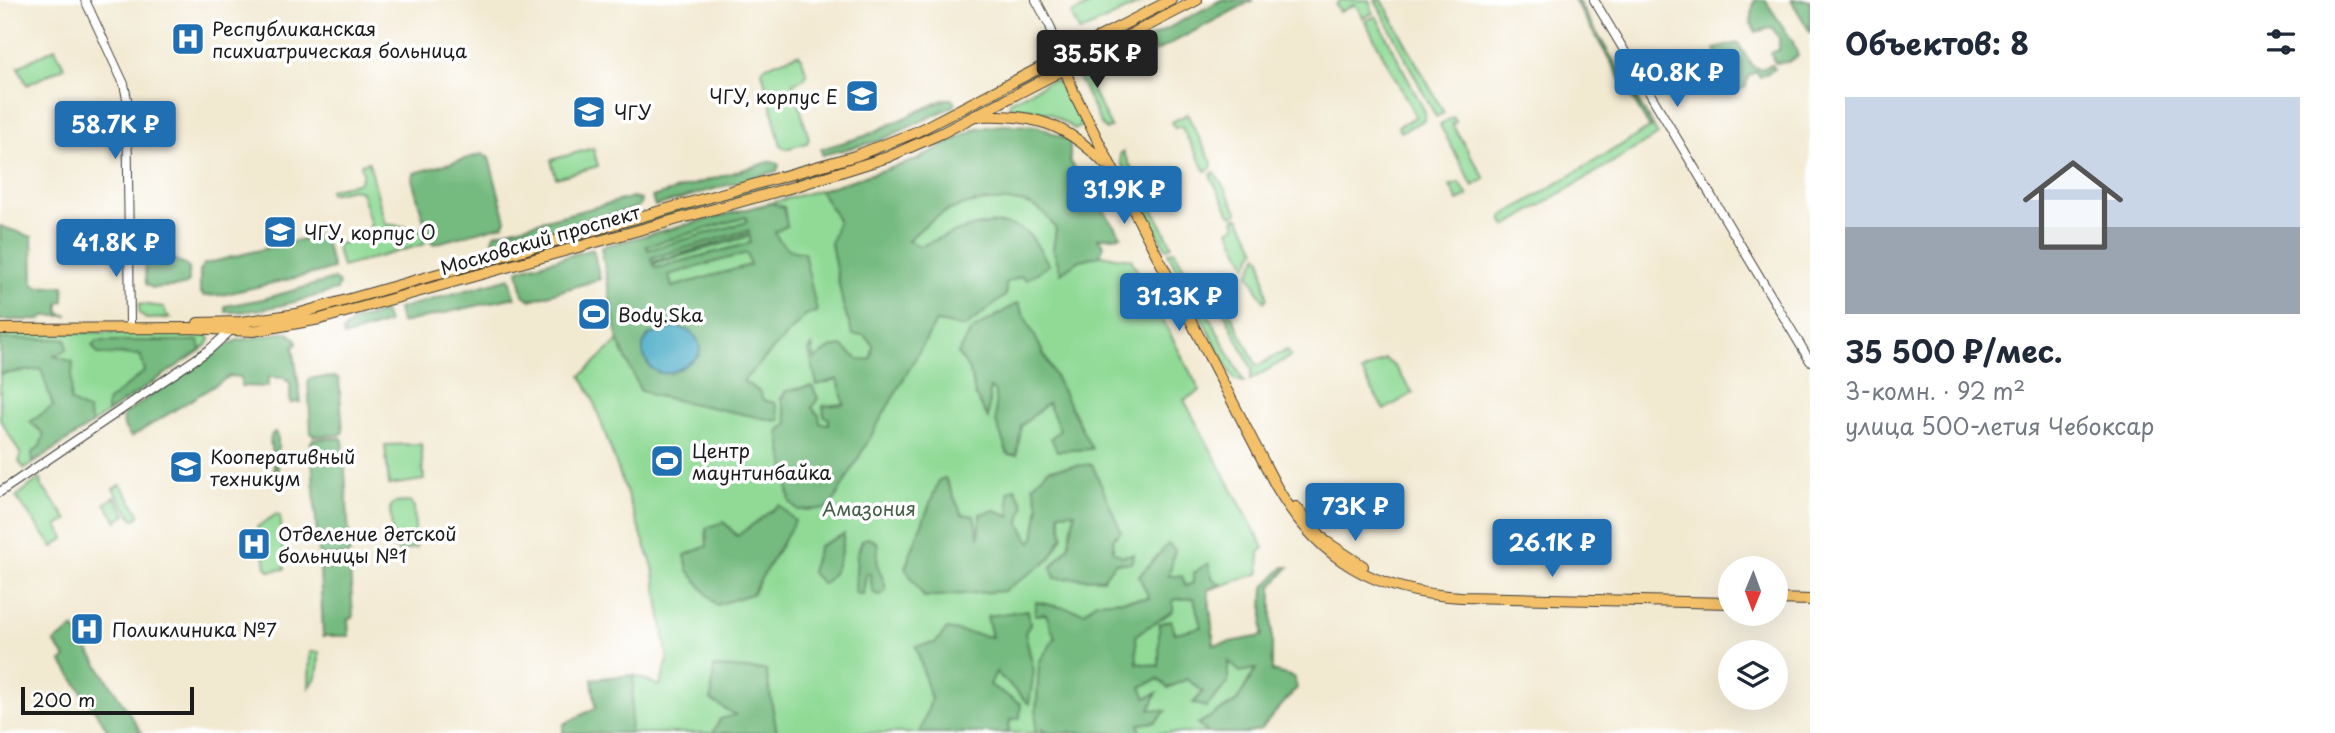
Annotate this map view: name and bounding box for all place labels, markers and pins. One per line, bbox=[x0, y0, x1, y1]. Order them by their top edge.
place label: Республиканская психиатрическая больница bbox=[212, 14, 467, 64]
hospital icon: Республиканская психиатрическая больница bbox=[169, 20, 207, 58]
pin: 35.5K ₽ bbox=[1032, 31, 1162, 90]
pin: 40.8K ₽ bbox=[1612, 50, 1742, 109]
school or university icon: ЧГУ, корпус Е bbox=[843, 77, 881, 115]
place label: ЧГУ, корпус Е bbox=[709, 82, 838, 110]
school or university icon: ЧГУ bbox=[570, 93, 608, 131]
place label: ЧГУ bbox=[614, 98, 652, 126]
pin: 58.7K ₽ bbox=[50, 102, 180, 161]
pin: 31.9K ₽ bbox=[1059, 166, 1189, 226]
school or university icon: ЧГУ, корпус О bbox=[261, 213, 299, 251]
place label: ЧГУ, корпус О bbox=[304, 218, 436, 246]
pin: 41.8K ₽ bbox=[51, 219, 181, 279]
pin: 31.3K ₽ bbox=[1114, 274, 1244, 333]
sports icon: Body.Ska bbox=[575, 295, 613, 333]
place label: Body.Ska bbox=[618, 300, 703, 328]
place label: Центр маунтинбайка bbox=[692, 436, 831, 486]
place label: Кооперативный техникум bbox=[210, 442, 355, 492]
sports icon: Центр маунтинбайка bbox=[648, 442, 686, 480]
school or university icon: Кооперативный техникум bbox=[167, 448, 205, 486]
pin: 73K ₽ bbox=[1306, 484, 1404, 543]
place label: Отделение детской больницы №1 bbox=[278, 519, 457, 569]
pin: 26.1K ₽ bbox=[1487, 520, 1617, 579]
hospital icon: Отделение детской больницы №1 bbox=[235, 525, 273, 563]
hospital icon: Поликлиника №7 bbox=[68, 610, 106, 648]
place label: Поликлиника №7 bbox=[112, 615, 277, 643]

